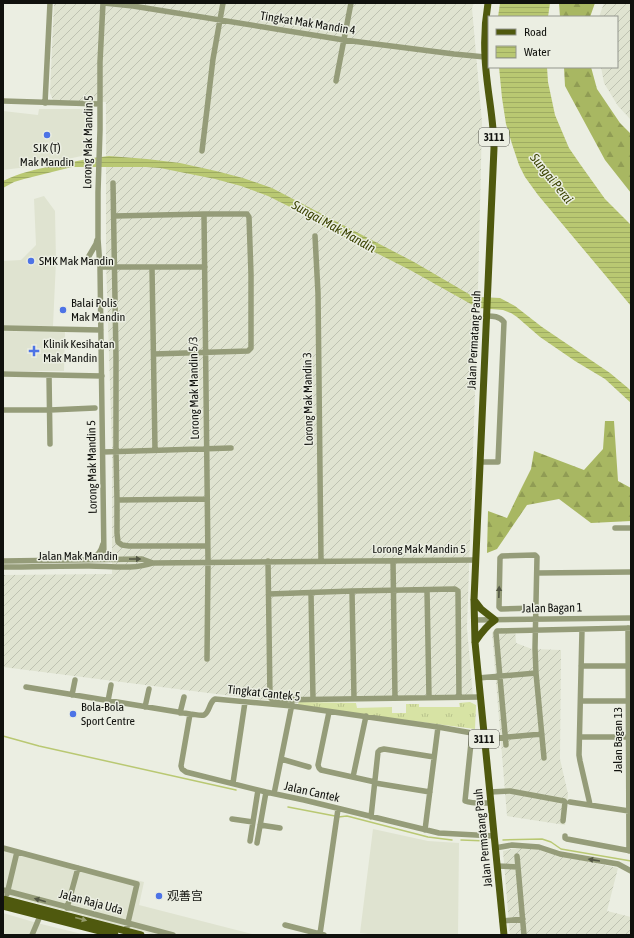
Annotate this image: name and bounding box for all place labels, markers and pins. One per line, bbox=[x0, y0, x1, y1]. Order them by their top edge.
marker: SJK (T) Mak Mandin bbox=[42, 130, 52, 140]
place label: SJK (T) Mak Mandin bbox=[20, 141, 74, 169]
place label: SMK Mak Mandin bbox=[39, 254, 114, 268]
marker: SMK Mak Mandin bbox=[26, 256, 36, 266]
place label: Balai Polis Mak Mandin bbox=[71, 296, 125, 324]
marker: Balai Polis Mak Mandin bbox=[58, 305, 68, 315]
place label: Klinik Kesihatan Mak Mandin bbox=[43, 337, 115, 365]
marker: Klinik Kesihatan Mak Mandin bbox=[28, 345, 40, 357]
place label: Bola-Bola Sport Centre bbox=[81, 700, 135, 728]
marker: Bola-Bola Sport Centre bbox=[68, 709, 78, 719]
place label: 观善宫 bbox=[167, 889, 203, 903]
marker: 观善宫 bbox=[154, 891, 164, 901]

